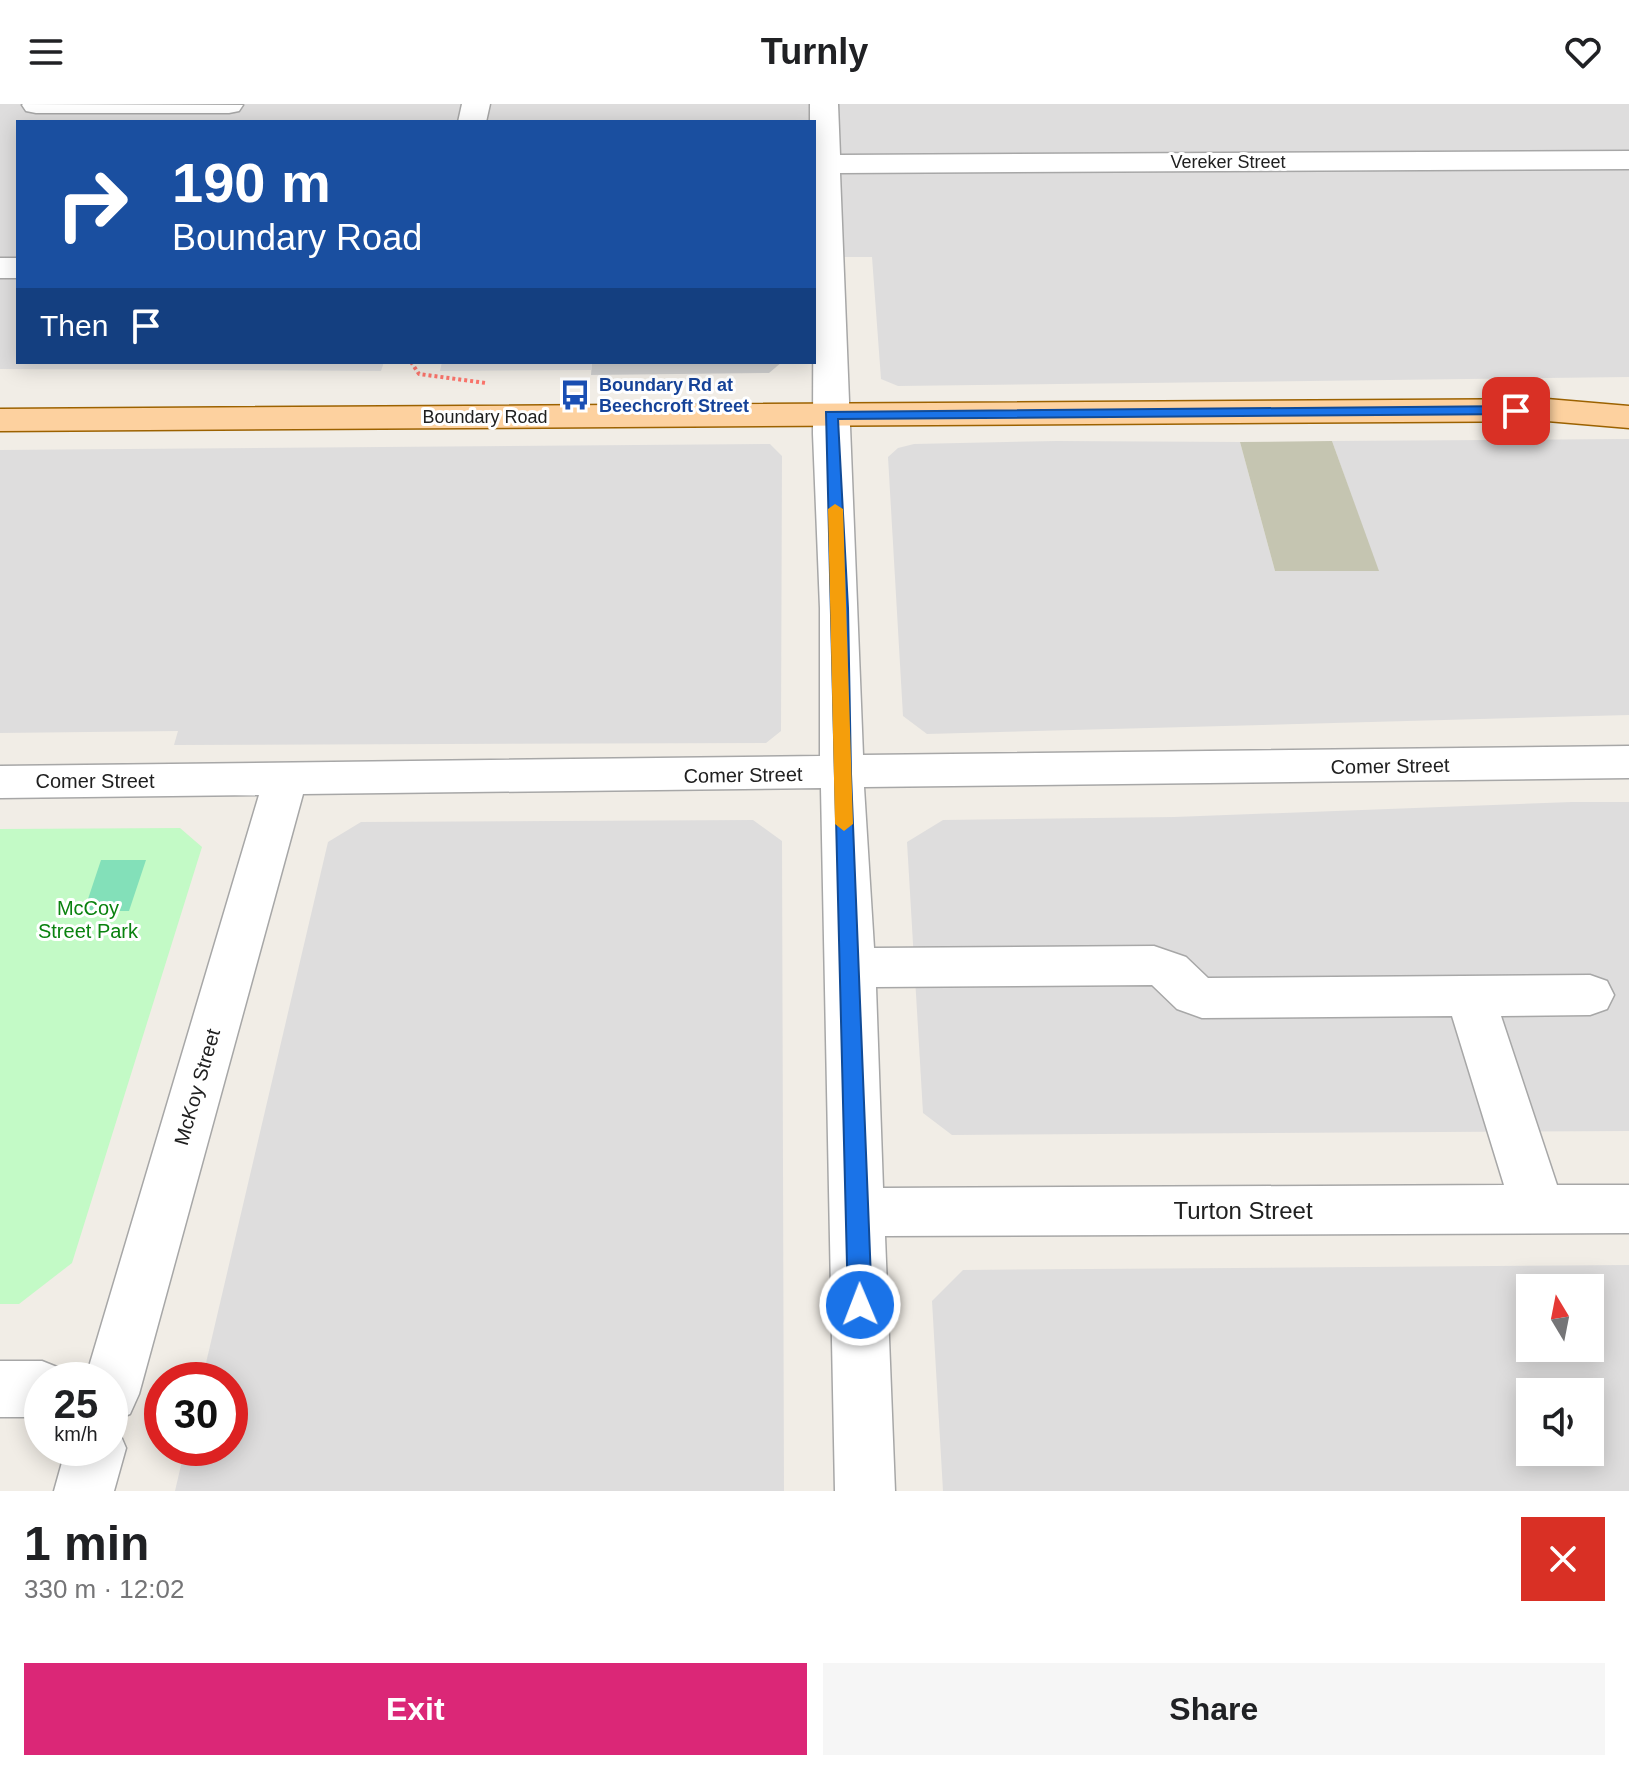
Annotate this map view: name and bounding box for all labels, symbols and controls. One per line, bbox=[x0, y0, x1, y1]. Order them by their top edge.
icon: menu bbox=[24, 30, 68, 74]
icon: heart bbox=[1561, 30, 1605, 74]
text: Turnly bbox=[761, 31, 868, 72]
text: 190 m bbox=[172, 151, 331, 214]
icon: right bbox=[40, 152, 144, 256]
street label: Vereker Street bbox=[1170, 152, 1286, 172]
text: Boundary Road bbox=[172, 217, 422, 258]
icon: arrive bbox=[124, 304, 168, 348]
text: Then bbox=[40, 309, 108, 342]
place label: Boundary Rd at Beechcroft Street bbox=[599, 375, 749, 416]
pin bbox=[1482, 377, 1550, 445]
bus stop icon: Boundary Rd at Beechcroft Street bbox=[558, 378, 592, 412]
icon: arrive bbox=[1494, 389, 1538, 433]
street label: Boundary Road bbox=[422, 407, 548, 427]
street label: Comer Street bbox=[1330, 754, 1450, 778]
street label: Comer Street bbox=[683, 763, 803, 787]
street label: Comer Street bbox=[36, 770, 155, 792]
park label: McCoy Street Park bbox=[38, 897, 139, 942]
street label: McKoy Street bbox=[170, 1026, 224, 1148]
street label: Turton Street bbox=[1173, 1197, 1313, 1224]
position arrow bbox=[818, 1263, 902, 1347]
north arrow bbox=[1516, 1274, 1604, 1362]
map controls bbox=[1516, 1274, 1604, 1466]
speed limit sign: 30 bbox=[144, 1362, 248, 1466]
button: sound bbox=[1516, 1378, 1604, 1466]
text: 25 bbox=[54, 1382, 98, 1426]
text: km/h bbox=[54, 1423, 98, 1445]
text: 1 min bbox=[24, 1517, 149, 1570]
button: close bbox=[1521, 1517, 1605, 1601]
text: 330 m · 12:02 bbox=[24, 1574, 184, 1604]
button: Exit bbox=[24, 1663, 807, 1755]
button: Share bbox=[823, 1663, 1605, 1755]

